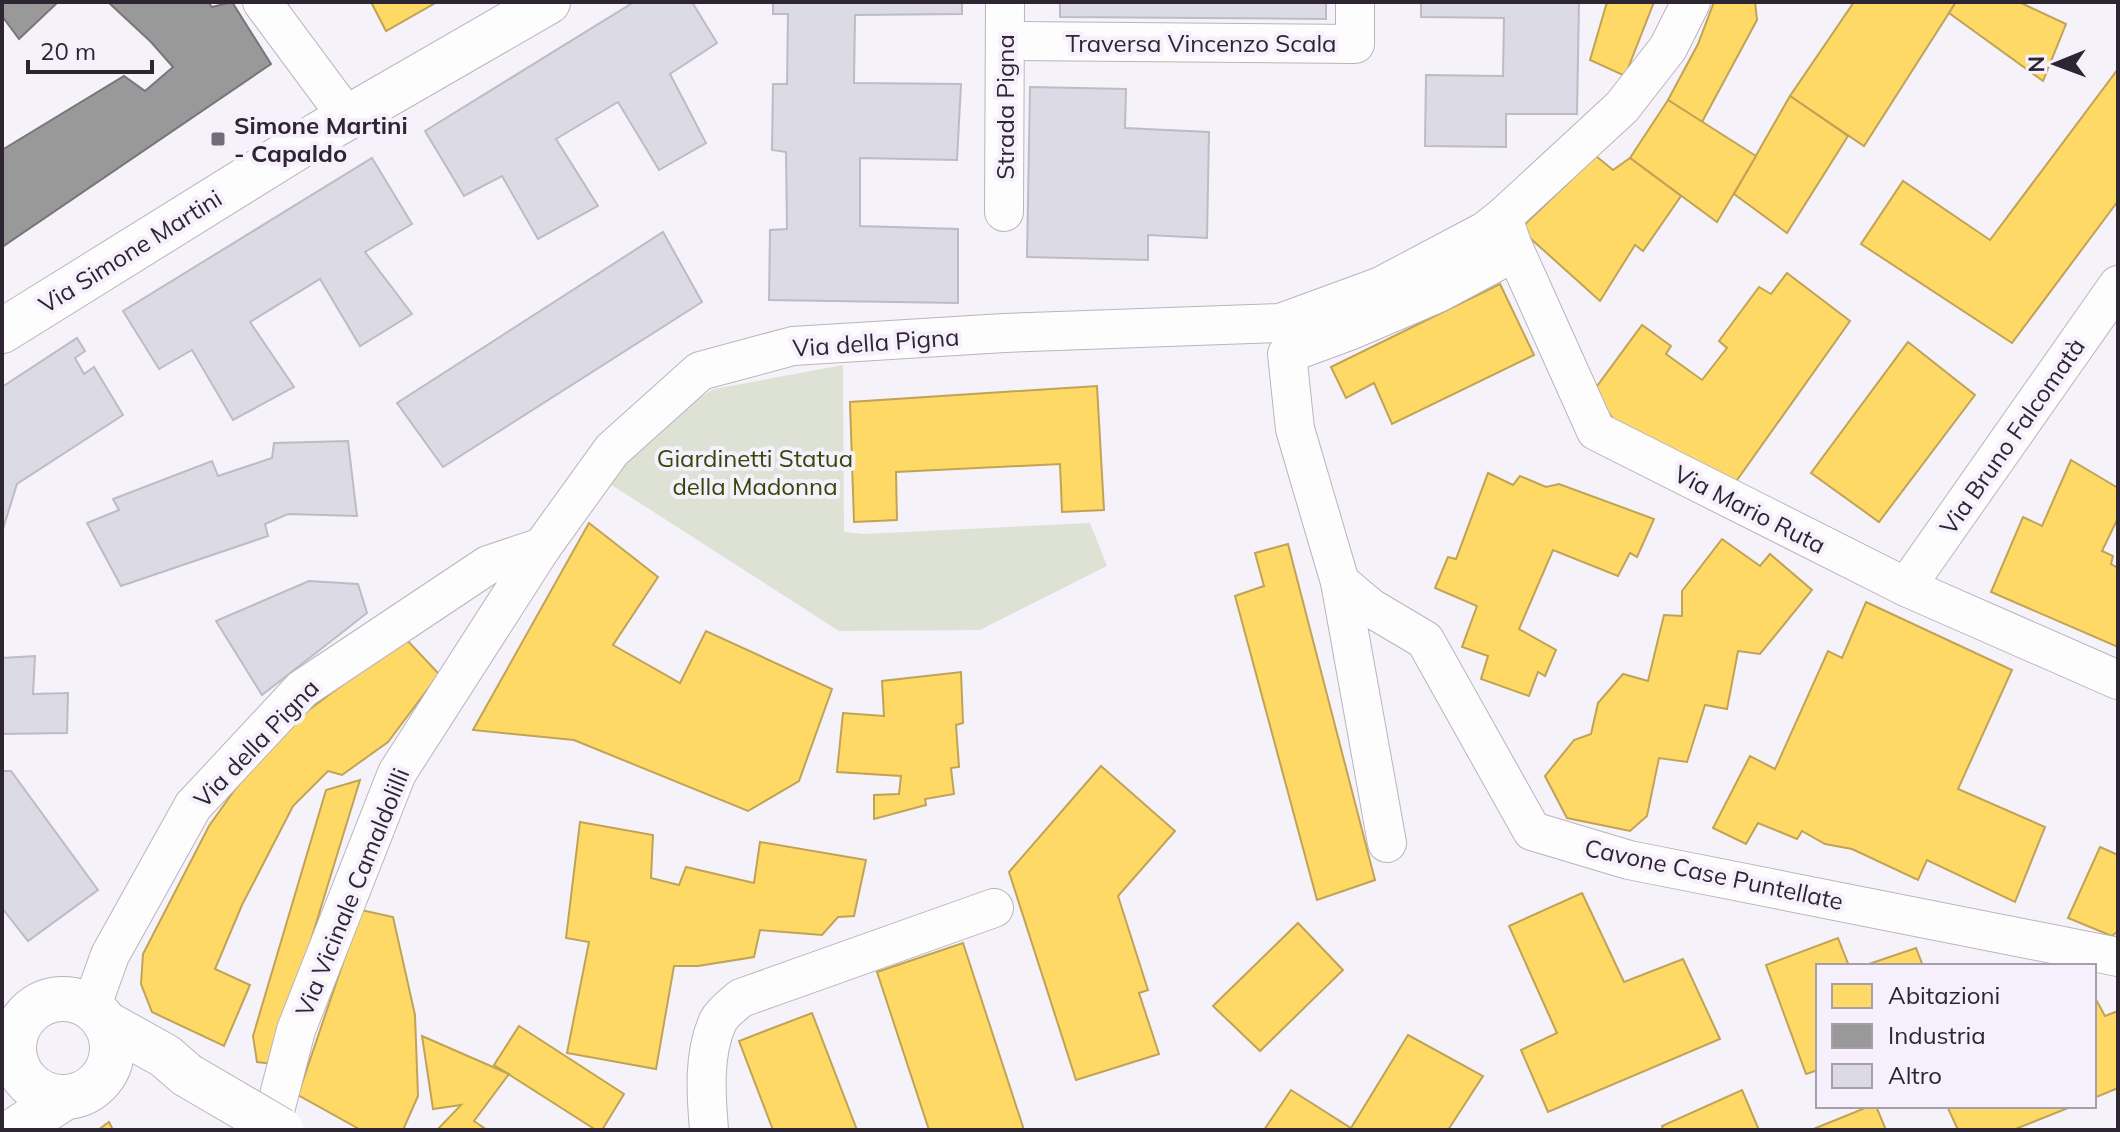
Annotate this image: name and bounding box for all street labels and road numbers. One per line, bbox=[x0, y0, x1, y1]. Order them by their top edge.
street label: Traversa Vincenzo Scala bbox=[1065, 28, 1337, 58]
street label: Strada Pigna bbox=[990, 34, 1020, 180]
street label: Via Simone Martini bbox=[33, 183, 227, 319]
street label: Via della Pigna bbox=[792, 321, 960, 363]
street label: Via Bruno Falcomatà bbox=[1933, 332, 2091, 540]
street label: Via Mario Ruta bbox=[1669, 458, 1831, 560]
street label: Via della Pigna bbox=[187, 673, 325, 813]
street label: Via Vicinale Camaldolilli bbox=[288, 764, 416, 1020]
street label: Cavone Case Puntellate bbox=[1582, 832, 1846, 916]

